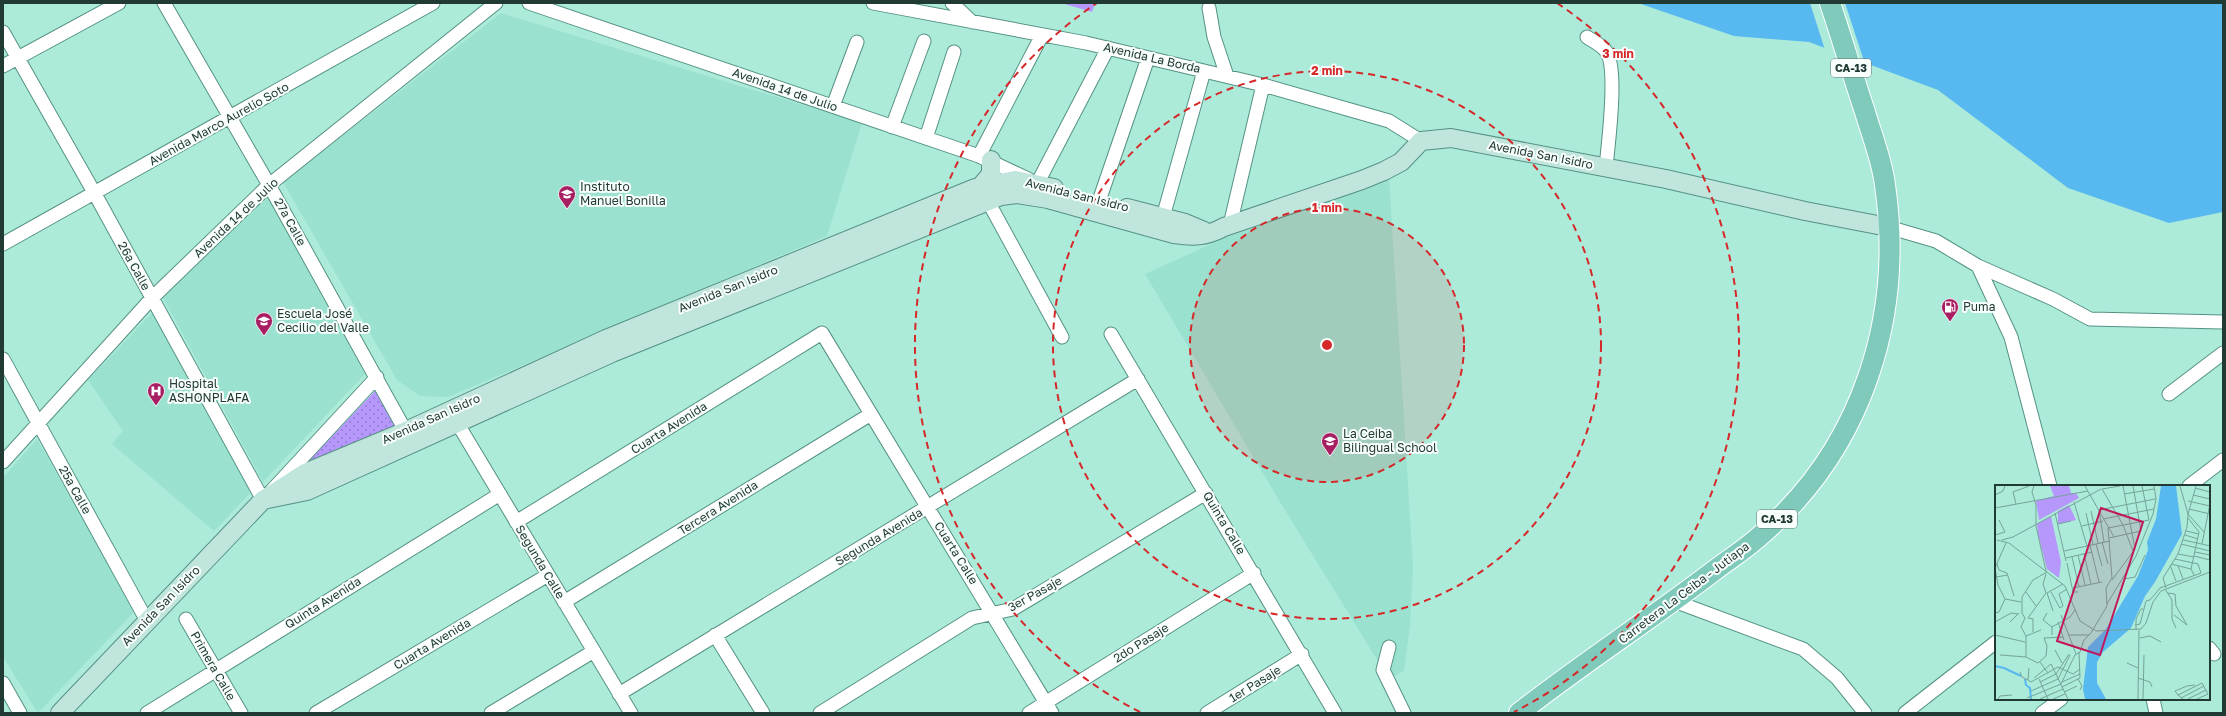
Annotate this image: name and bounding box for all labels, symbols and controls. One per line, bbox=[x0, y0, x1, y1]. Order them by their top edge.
street label: Avenida La Borda bbox=[1102, 39, 1202, 76]
text: 3 min bbox=[1602, 46, 1634, 61]
road number: CA-13 bbox=[1831, 59, 1871, 77]
text: 2 min bbox=[1311, 63, 1343, 78]
street label: Avenida 14 de Julio bbox=[731, 64, 840, 115]
street label: Avenida Marco Aurelio Soto bbox=[146, 79, 291, 168]
street label: Avenida San Isidro bbox=[1488, 137, 1594, 172]
street label: Avenida San Isidro bbox=[1024, 174, 1130, 215]
street label: Avenida 14 de Julio bbox=[190, 175, 281, 261]
place label: Instituto Manuel Bonilla bbox=[580, 179, 666, 208]
school or university icon: Instituto Manuel Bonilla bbox=[557, 184, 577, 209]
street label: 27a Calle bbox=[271, 195, 310, 248]
text: 1 min bbox=[1312, 200, 1342, 215]
street label: 26a Calle bbox=[115, 239, 154, 293]
street label: Avenida San Isidro bbox=[676, 262, 780, 315]
fuel station icon: Puma bbox=[1940, 297, 1960, 322]
place label: Puma bbox=[1963, 299, 1996, 314]
place label: Escuela José Cecilio del Valle bbox=[277, 306, 369, 335]
school or university icon: Escuela José Cecilio del Valle bbox=[254, 311, 274, 336]
centre of rings bbox=[1320, 338, 1334, 352]
place label: Hospital ASHONPLAFA bbox=[169, 376, 249, 405]
hospital icon: Hospital ASHONPLAFA bbox=[146, 381, 166, 406]
street label: Avenida San Isidro bbox=[379, 390, 482, 447]
street label: Cuarta Avenida bbox=[628, 398, 710, 457]
place label: La Ceiba Bilingual School bbox=[1343, 426, 1437, 455]
school or university icon: La Ceiba Bilingual School bbox=[1320, 431, 1340, 456]
street label: 25a Calle bbox=[56, 463, 95, 517]
street label: Tercera Avenida bbox=[675, 477, 760, 538]
inset map bbox=[1995, 485, 2210, 700]
street label: Quinta Calle bbox=[1200, 489, 1249, 557]
street label: Segunda Avenida bbox=[832, 505, 925, 569]
road number: CA-13 bbox=[1757, 510, 1797, 528]
street label: Cuarta Calle bbox=[931, 519, 982, 587]
street label: Segunda Calle bbox=[513, 522, 568, 601]
street label: Carretera La Ceiba - Jutiapa bbox=[1615, 538, 1752, 647]
street label: Avenida San Isidro bbox=[118, 562, 203, 649]
street label: Quinta Avenida bbox=[282, 573, 363, 632]
street label: 3er Pasaje bbox=[1005, 573, 1064, 615]
street label: Cuarta Avenida bbox=[390, 615, 473, 672]
street label: 2do Pasaje bbox=[1110, 620, 1171, 665]
street label: Primera Calle bbox=[188, 629, 239, 703]
street label: 1er Pasaje bbox=[1226, 662, 1283, 705]

